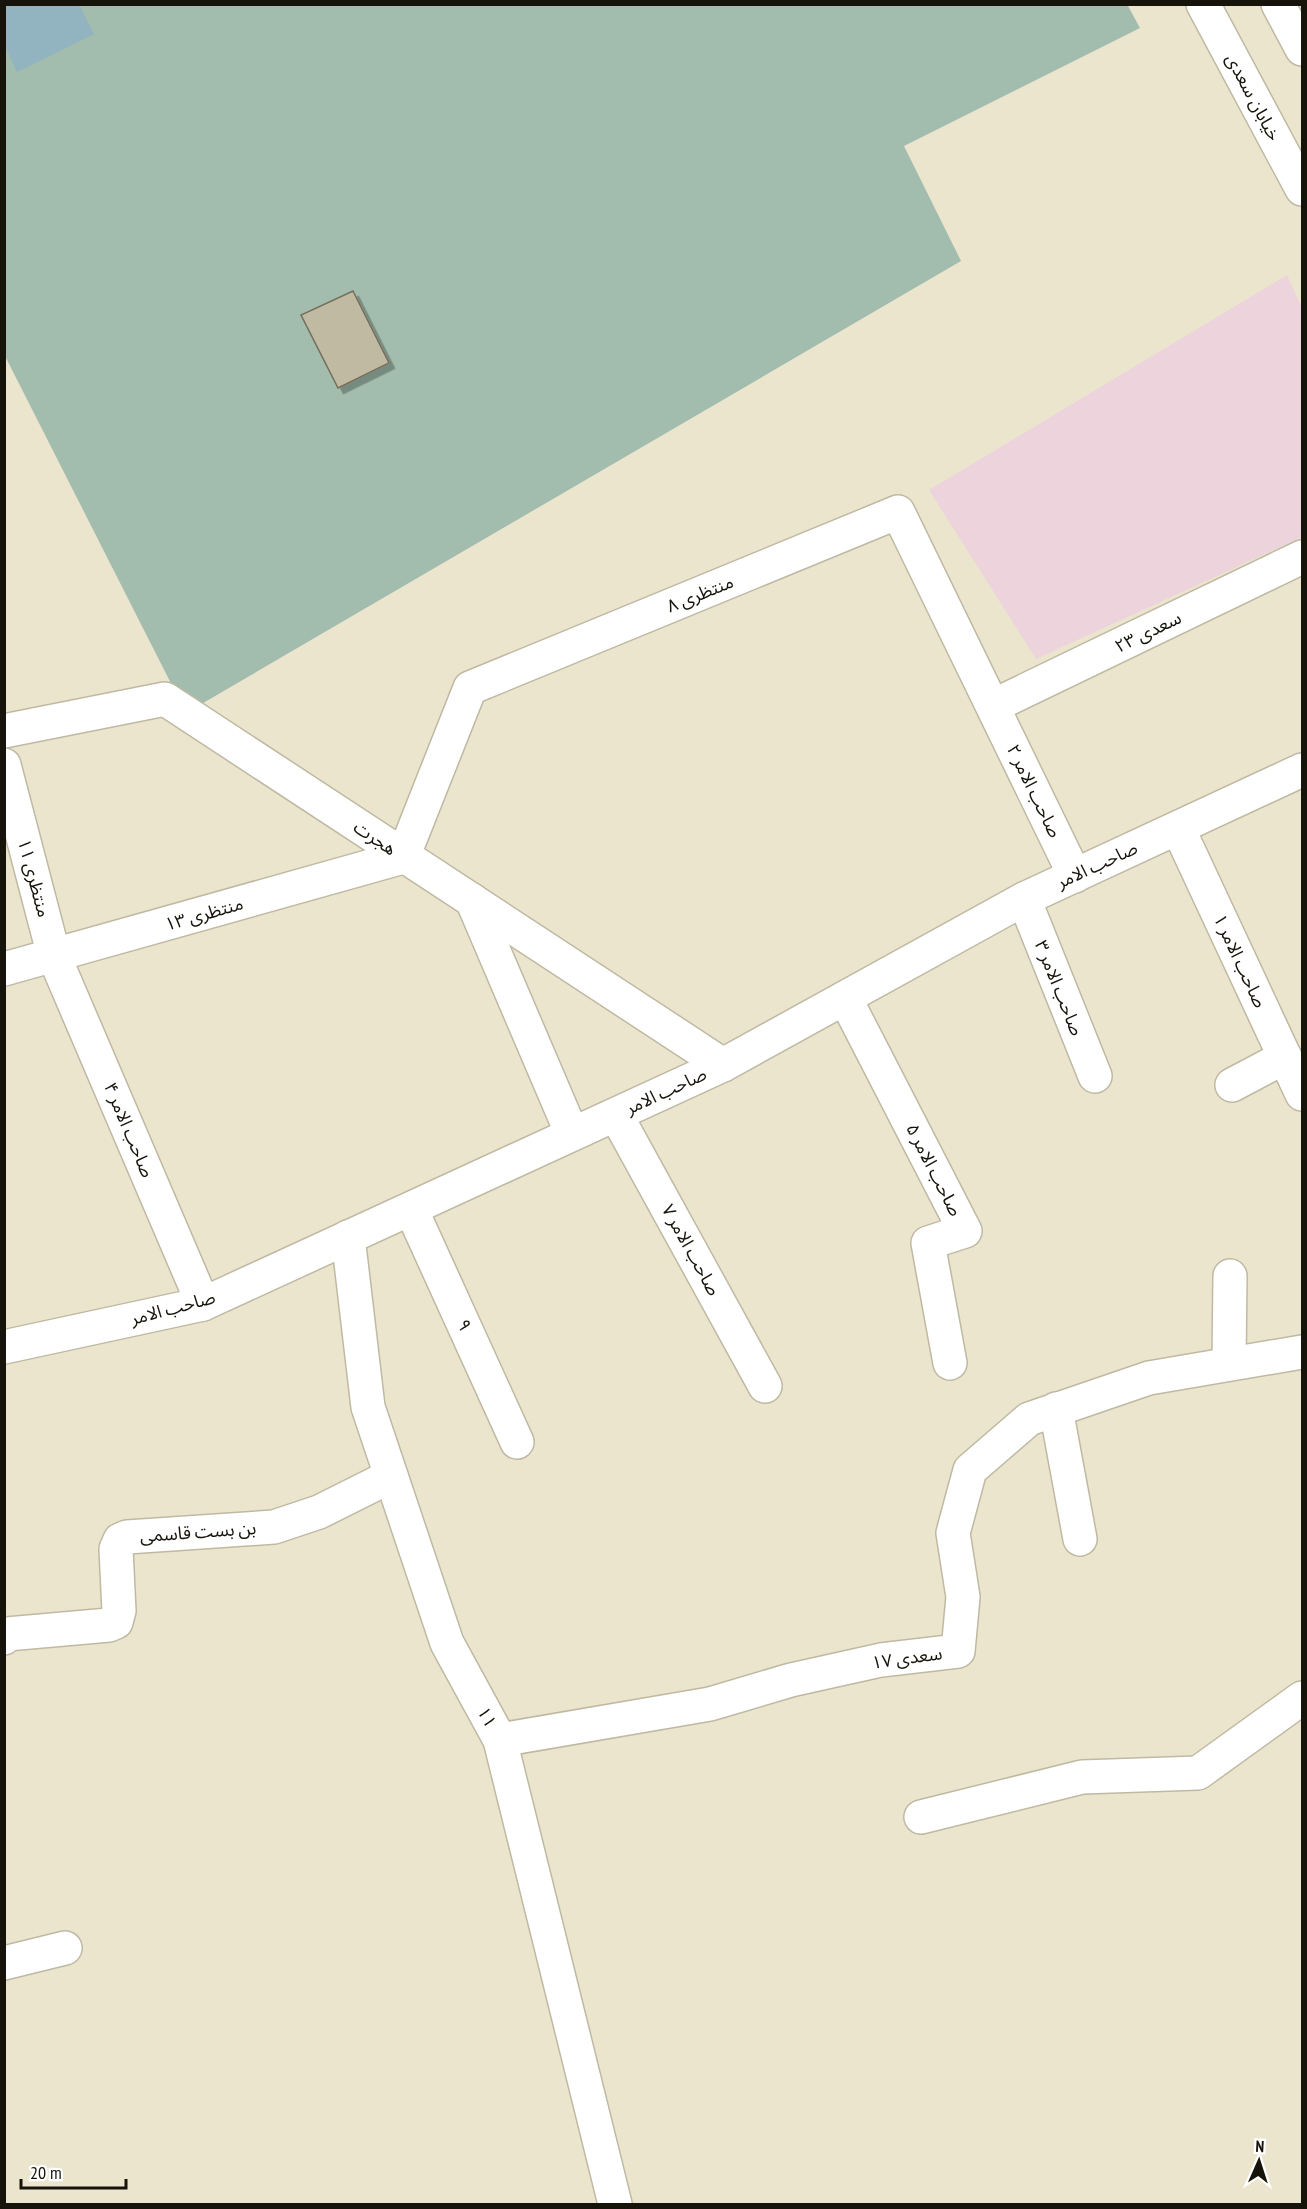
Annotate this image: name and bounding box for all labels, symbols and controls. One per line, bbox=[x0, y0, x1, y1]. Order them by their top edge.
street label: خیابان سعدی bbox=[1221, 49, 1286, 144]
street label: منتظری ۸ bbox=[663, 570, 737, 617]
street label: سعدی ۲۳ bbox=[1111, 606, 1185, 657]
street label: صاحب الامر ۲ bbox=[1002, 740, 1067, 841]
street label: هجرت bbox=[349, 815, 401, 860]
street label: منتظری ۱۱ bbox=[13, 836, 56, 920]
street label: صاحب الامر bbox=[1052, 836, 1141, 894]
street label: منتظری ۱۳ bbox=[162, 891, 246, 936]
street label: صاحب الامر ۱ bbox=[1209, 910, 1272, 1011]
street label: صاحب الامر ۳ bbox=[1030, 937, 1089, 1039]
street label: صاحب الامر bbox=[621, 1062, 710, 1120]
street label: صاحب الامر ۴ bbox=[99, 1079, 160, 1181]
street label: صاحب الامر ۵ bbox=[901, 1120, 968, 1220]
street label: صاحب الامر ۷ bbox=[657, 1200, 726, 1300]
street label: صاحب الامر bbox=[127, 1285, 218, 1330]
street label: ۹ bbox=[452, 1315, 477, 1334]
street label: بن بست قاسمی bbox=[139, 1516, 257, 1547]
street label: سعدی ۱۷ bbox=[870, 1641, 944, 1674]
street label: ۱۱ bbox=[472, 1702, 502, 1731]
north arrow bbox=[1229, 2131, 1289, 2191]
text: N bbox=[1255, 2136, 1265, 2156]
scale bar bbox=[21, 2152, 126, 2190]
text: 20 m bbox=[30, 2161, 62, 2184]

